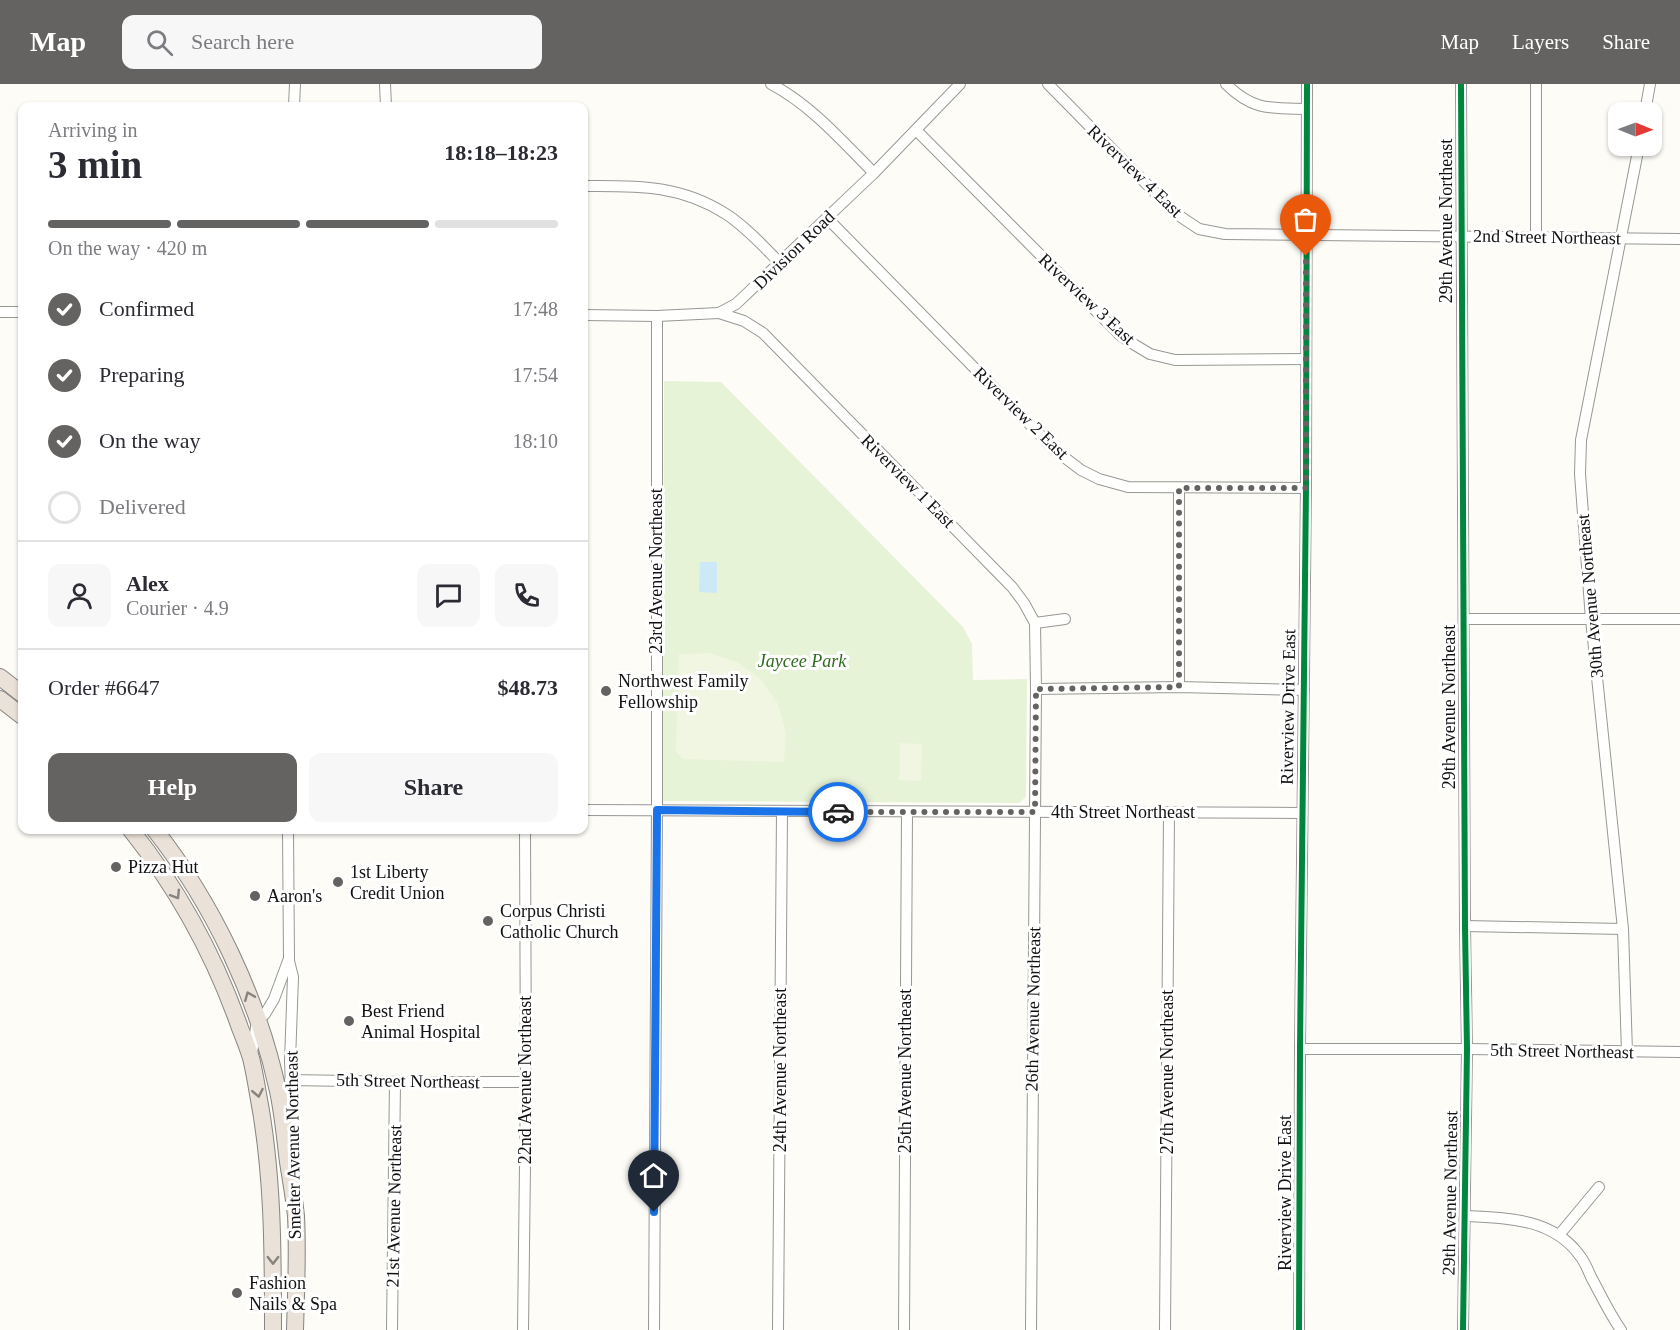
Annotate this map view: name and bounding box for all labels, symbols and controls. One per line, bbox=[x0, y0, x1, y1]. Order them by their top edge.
search box bbox=[122, 15, 542, 69]
text: Map bbox=[30, 26, 86, 57]
icon: search bbox=[143, 26, 176, 59]
text: Search here bbox=[191, 29, 294, 54]
text: Map bbox=[1441, 30, 1479, 54]
text: Layers bbox=[1512, 30, 1569, 54]
text: Share bbox=[1602, 30, 1650, 54]
north arrow bbox=[1608, 102, 1662, 156]
map controls bbox=[1608, 102, 1662, 156]
text: Arriving in bbox=[48, 119, 137, 141]
street label: Riverview 4 East bbox=[1083, 121, 1187, 221]
street label: 29th Avenue Northeast bbox=[1436, 139, 1456, 303]
text: 18:18–18:23 bbox=[444, 140, 558, 165]
text: 3 min bbox=[48, 143, 142, 186]
pin bbox=[1280, 194, 1331, 256]
icon: bag bbox=[1289, 203, 1322, 236]
street label: Division Road bbox=[749, 207, 839, 293]
street label: 2nd Street Northeast bbox=[1473, 226, 1621, 248]
text: On the way · 420 m bbox=[48, 237, 207, 259]
street label: Riverview 3 East bbox=[1035, 249, 1139, 349]
icon: check bbox=[48, 293, 81, 326]
text: Confirmed bbox=[99, 296, 194, 321]
text: 17:48 bbox=[512, 298, 558, 320]
icon: check bbox=[48, 359, 81, 392]
text: Preparing bbox=[99, 362, 185, 387]
street label: Riverview 2 East bbox=[969, 363, 1073, 463]
text: 17:54 bbox=[512, 364, 558, 386]
icon: check bbox=[48, 425, 81, 458]
text: On the way bbox=[99, 428, 200, 453]
text: 18:10 bbox=[512, 430, 558, 452]
street label: Riverview 1 East bbox=[857, 430, 959, 532]
street label: 23rd Avenue Northeast bbox=[646, 488, 666, 654]
text: Delivered bbox=[99, 494, 186, 519]
street label: 30th Avenue Northeast bbox=[1573, 513, 1607, 679]
button: person bbox=[48, 564, 111, 627]
button: chat bbox=[417, 564, 480, 627]
button: phone bbox=[495, 564, 558, 627]
text: Alex bbox=[126, 571, 169, 596]
text: Courier · 4.9 bbox=[126, 597, 229, 619]
street label: 29th Avenue Northeast bbox=[1439, 625, 1459, 789]
street label: Riverview Drive East bbox=[1277, 629, 1299, 785]
park label: Jaycee Park bbox=[758, 651, 847, 671]
place label: Northwest Family Fellowship bbox=[618, 671, 749, 712]
text: Order #6647 bbox=[48, 675, 160, 700]
text: $48.73 bbox=[498, 675, 558, 700]
marker: Northwest Family Fellowship bbox=[599, 684, 613, 698]
button: Help bbox=[48, 753, 297, 822]
button: Share bbox=[309, 753, 558, 822]
courier bbox=[808, 782, 868, 842]
icon: car bbox=[822, 796, 855, 829]
street label: 4th Street Northeast bbox=[1051, 802, 1195, 822]
place label: Pizza Hut bbox=[128, 857, 198, 877]
marker: Pizza Hut bbox=[109, 860, 123, 874]
place label: 1st Liberty Credit Union bbox=[350, 862, 445, 903]
marker: 1st Liberty Credit Union bbox=[331, 875, 345, 889]
place label: Aaron's bbox=[267, 886, 322, 906]
one-way arrow bbox=[169, 889, 181, 899]
marker: Aaron's bbox=[248, 889, 262, 903]
place label: Corpus Christi Catholic Church bbox=[500, 901, 618, 942]
marker: Corpus Christi Catholic Church bbox=[481, 914, 495, 928]
street label: 26th Avenue Northeast bbox=[1022, 927, 1044, 1091]
street label: 24th Avenue Northeast bbox=[770, 988, 790, 1152]
street label: 25th Avenue Northeast bbox=[895, 989, 915, 1153]
street label: 27th Avenue Northeast bbox=[1157, 990, 1177, 1154]
one-way arrow bbox=[243, 991, 256, 1001]
street label: 22nd Avenue Northeast bbox=[515, 996, 535, 1164]
place label: Best Friend Animal Hospital bbox=[361, 1001, 481, 1042]
marker: Best Friend Animal Hospital bbox=[342, 1014, 356, 1028]
street label: 5th Street Northeast bbox=[1490, 1040, 1634, 1062]
street label: Smelter Avenue Northeast bbox=[281, 1051, 305, 1239]
street label: 5th Street Northeast bbox=[336, 1070, 480, 1092]
one-way arrow bbox=[251, 1088, 264, 1098]
street label: 29th Avenue Northeast bbox=[1439, 1111, 1461, 1275]
street label: Riverview Drive East bbox=[1275, 1115, 1295, 1271]
street label: 21st Avenue Northeast bbox=[383, 1125, 405, 1287]
pin bbox=[628, 1150, 679, 1212]
icon: home bbox=[637, 1159, 670, 1192]
one-way arrow bbox=[267, 1256, 279, 1265]
place label: Fashion Nails & Spa bbox=[249, 1273, 337, 1314]
marker: Fashion Nails & Spa bbox=[230, 1286, 244, 1300]

